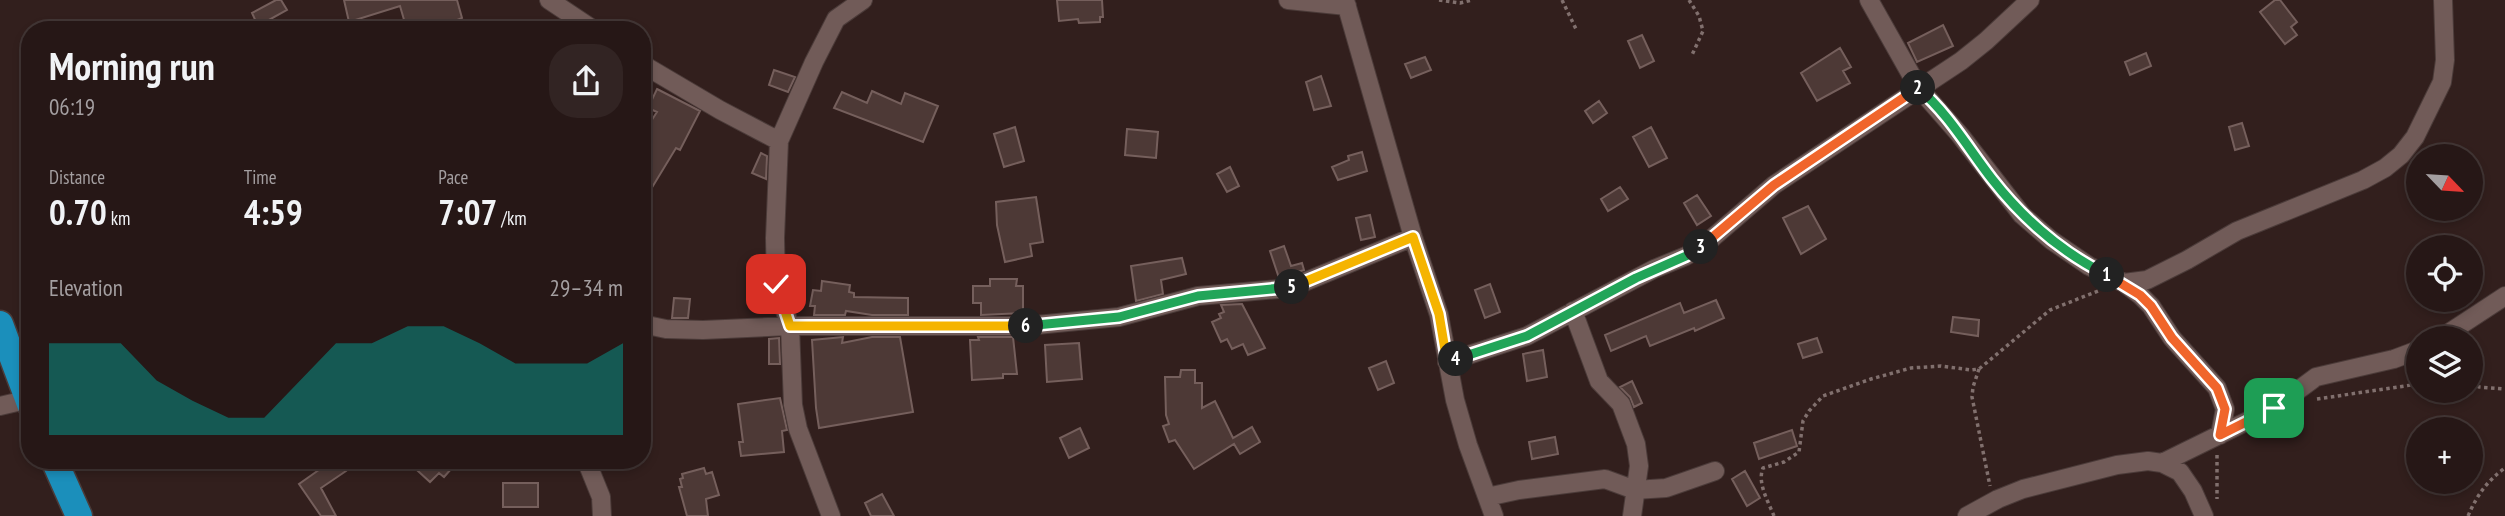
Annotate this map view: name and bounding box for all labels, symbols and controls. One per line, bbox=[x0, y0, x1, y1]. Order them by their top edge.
text: Morning run bbox=[49, 41, 215, 90]
button: share bbox=[549, 44, 623, 118]
pin: 2 bbox=[1900, 70, 1936, 106]
text: 2 bbox=[1913, 75, 1922, 99]
text: 06:19 bbox=[49, 92, 95, 121]
north arrow bbox=[2406, 144, 2483, 220]
map controls bbox=[2406, 144, 2483, 494]
text: Distance bbox=[49, 165, 105, 189]
text: Time bbox=[244, 165, 277, 189]
text: Pace bbox=[438, 165, 468, 189]
text: 0.70 bbox=[49, 189, 107, 235]
text: 4:59 bbox=[244, 189, 303, 235]
text: 7:07 bbox=[438, 189, 497, 235]
text: km bbox=[107, 206, 130, 230]
text: /km bbox=[497, 206, 527, 230]
pin: 3 bbox=[1684, 230, 1718, 264]
text: 3 bbox=[1696, 234, 1705, 258]
button: locate bbox=[2406, 235, 2483, 312]
pin bbox=[746, 254, 806, 314]
pin: 1 bbox=[2090, 258, 2124, 292]
text: 1 bbox=[2102, 262, 2111, 286]
icon: check bbox=[757, 265, 795, 303]
pin: 5 bbox=[1274, 270, 1310, 304]
text: Elevation bbox=[49, 273, 123, 302]
text: 29–34 m bbox=[550, 273, 623, 302]
text: 5 bbox=[1287, 274, 1296, 298]
pin: 6 bbox=[1009, 308, 1044, 344]
text: 6 bbox=[1021, 313, 1030, 337]
button: layers bbox=[2406, 326, 2483, 403]
pin: 4 bbox=[1438, 342, 1474, 376]
text: 4 bbox=[1451, 346, 1460, 370]
pin bbox=[2244, 378, 2304, 438]
icon: arrive bbox=[2255, 389, 2293, 427]
button: + bbox=[2406, 417, 2483, 494]

